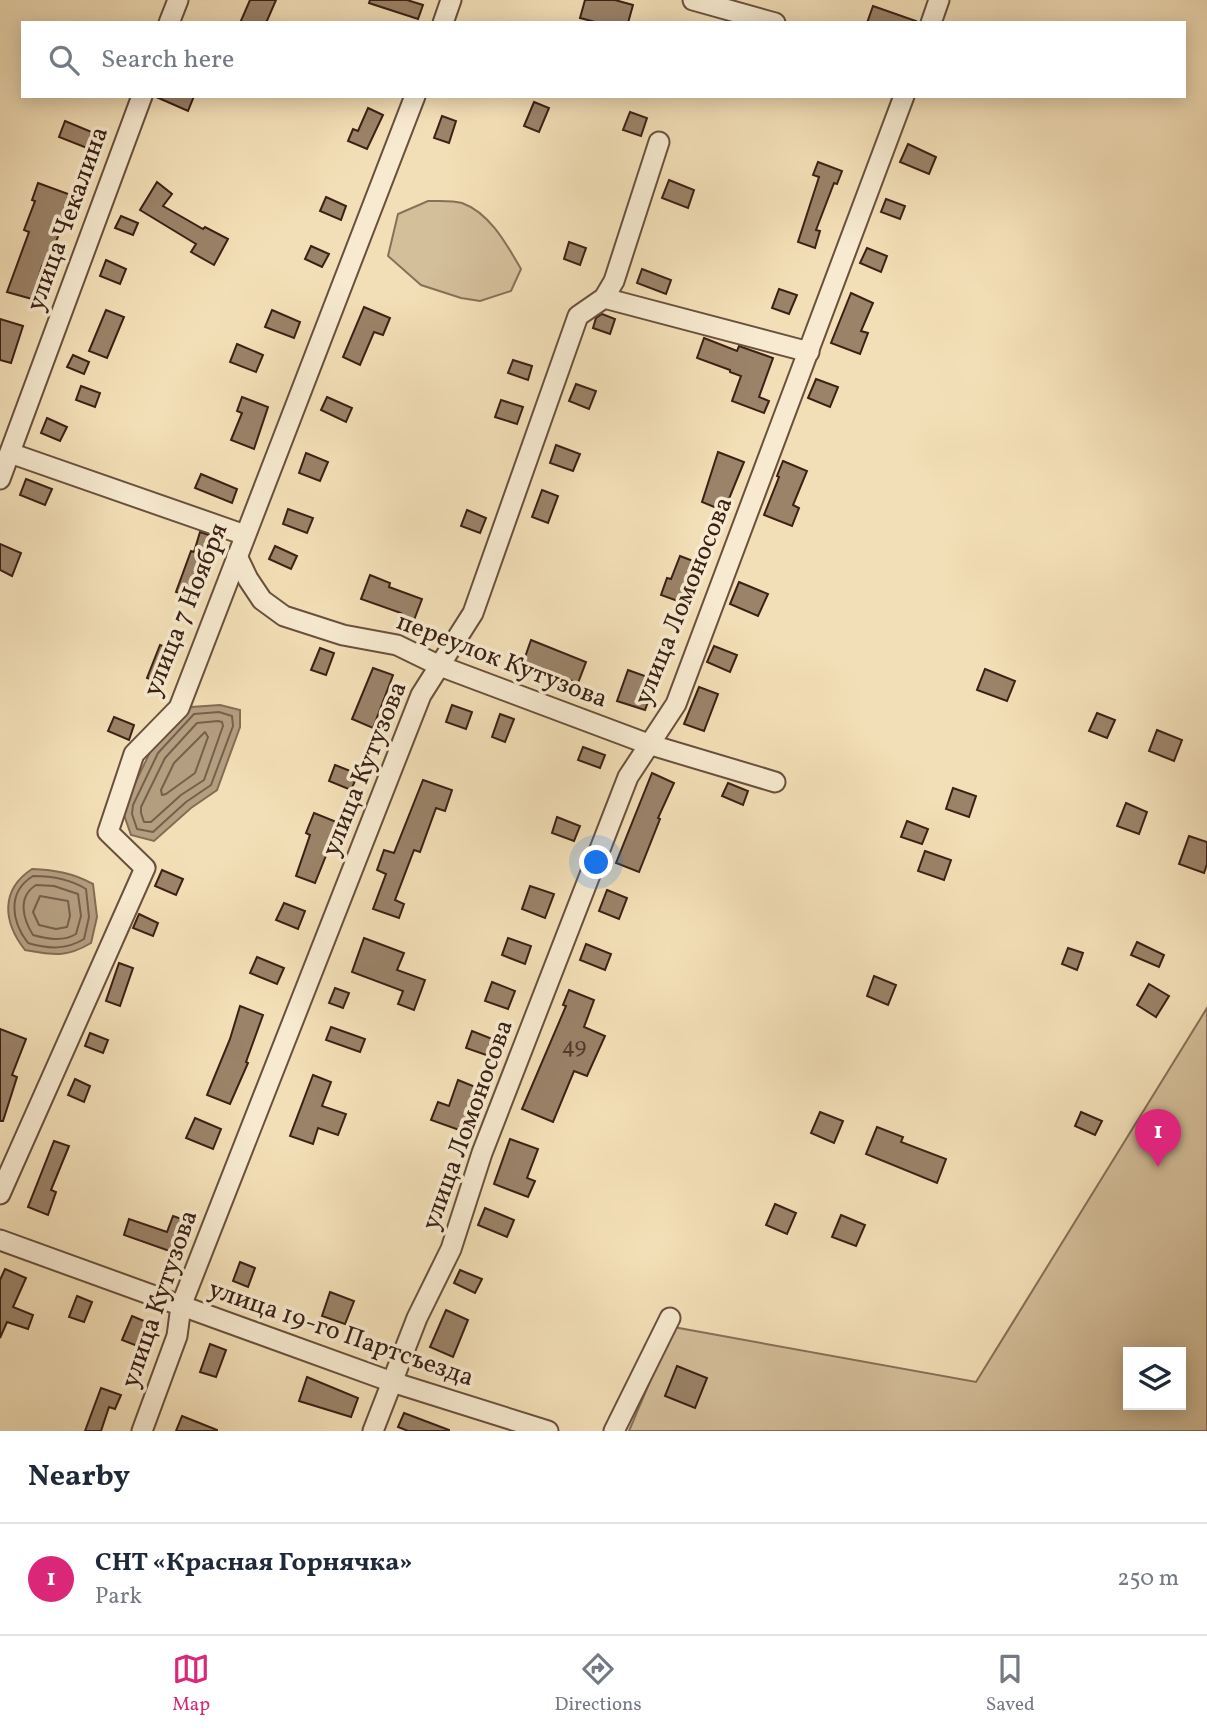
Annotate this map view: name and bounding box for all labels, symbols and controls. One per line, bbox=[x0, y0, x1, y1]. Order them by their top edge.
search box bbox=[21, 21, 1186, 98]
icon: search bbox=[45, 41, 83, 79]
text: Search here bbox=[101, 42, 234, 78]
street label: улица Чекалина bbox=[18, 122, 118, 316]
street label: улица Ломоносова bbox=[626, 492, 742, 710]
street label: улица 7 Ноября bbox=[135, 518, 237, 702]
street label: переулок Кутузова bbox=[391, 604, 613, 718]
street label: улица Кутузова bbox=[313, 676, 417, 862]
your location bbox=[579, 845, 613, 879]
street label: улица Ломоносова bbox=[413, 1015, 523, 1235]
house number: 49 bbox=[562, 1031, 587, 1063]
pin: 1 bbox=[1135, 1109, 1181, 1167]
street label: улица Кутузова bbox=[113, 1205, 207, 1393]
street label: улица 19-го Партсъезда bbox=[203, 1272, 479, 1396]
map controls bbox=[1123, 1347, 1186, 1410]
button: layers bbox=[1123, 1347, 1186, 1410]
text: Nearby bbox=[28, 1456, 130, 1498]
text: СНТ «Красная Горнячка» bbox=[95, 1545, 413, 1581]
text: 1 bbox=[46, 1563, 56, 1595]
text: 250 m bbox=[1117, 1563, 1179, 1595]
text: Park bbox=[95, 1581, 142, 1613]
tab: Map bbox=[172, 1650, 210, 1718]
tab: Directions bbox=[555, 1650, 642, 1718]
tab: Saved bbox=[986, 1650, 1035, 1718]

